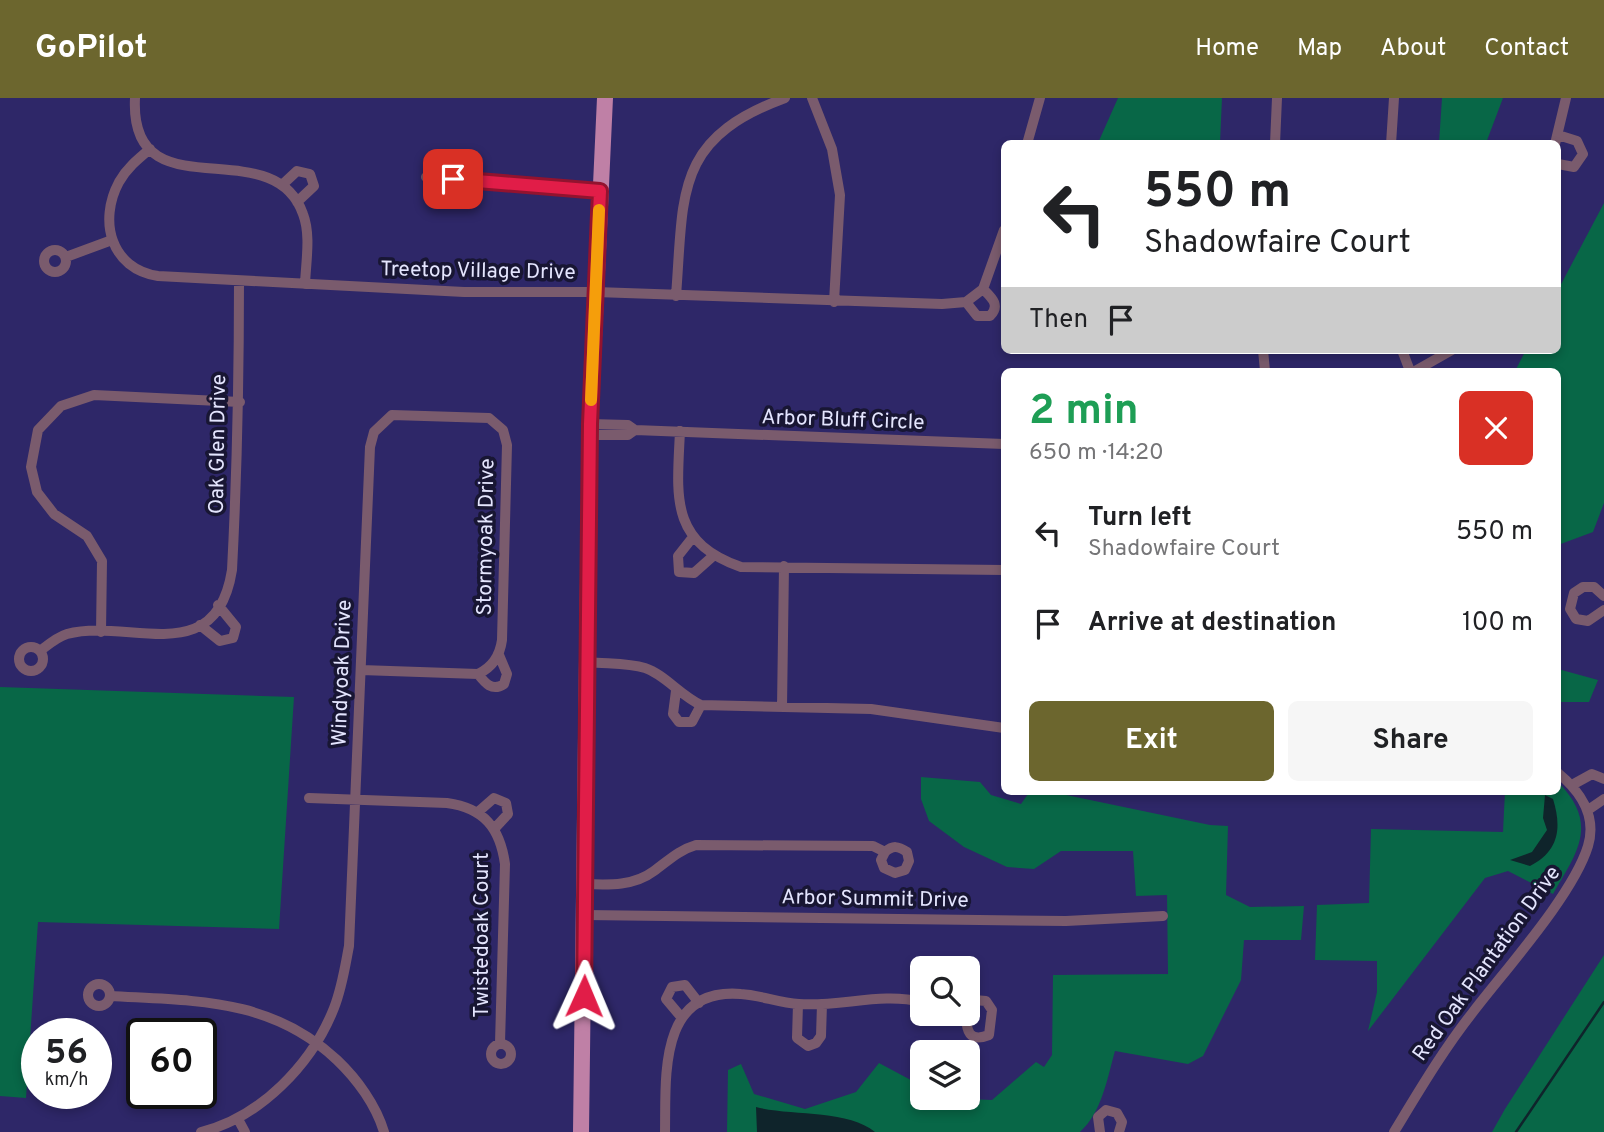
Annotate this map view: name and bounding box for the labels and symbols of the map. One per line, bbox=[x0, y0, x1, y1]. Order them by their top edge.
pin bbox=[423, 149, 483, 209]
street label: Treetop Village Drive bbox=[380, 256, 576, 287]
street label: Oak Glen Drive bbox=[204, 374, 233, 514]
street label: Arbor Bluff Circle bbox=[761, 404, 925, 437]
street label: Stormyoak Drive bbox=[472, 458, 501, 616]
street label: Windyoak Drive bbox=[326, 599, 359, 747]
street label: Twistedoak Court bbox=[469, 852, 496, 1018]
street label: Red Oak Plantation Drive bbox=[1407, 861, 1567, 1067]
street label: Arbor Summit Drive bbox=[781, 884, 969, 915]
position arrow bbox=[547, 959, 621, 1033]
speed limit sign: 60 bbox=[126, 1018, 217, 1109]

